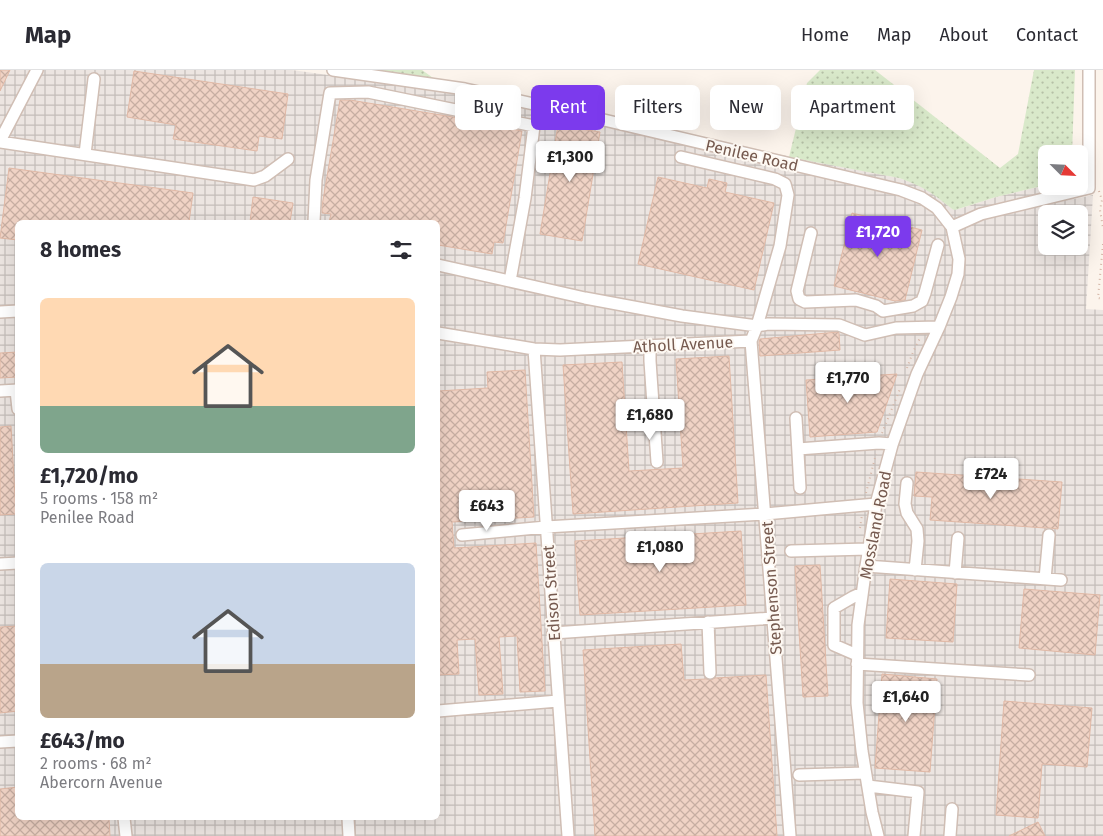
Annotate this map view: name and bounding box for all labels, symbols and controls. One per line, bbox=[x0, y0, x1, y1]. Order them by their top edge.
text: Map bbox=[25, 21, 71, 49]
text: Home bbox=[801, 24, 849, 46]
text: Map bbox=[877, 24, 911, 46]
text: About bbox=[939, 24, 988, 46]
text: Contact bbox=[1016, 24, 1078, 46]
chip: Buy bbox=[455, 85, 521, 130]
chip: Rent bbox=[531, 85, 605, 130]
chip: Filters bbox=[615, 85, 700, 130]
chip: New bbox=[710, 85, 781, 130]
chip: Apartment bbox=[791, 85, 914, 130]
street label: Penilee Road bbox=[704, 136, 800, 175]
pin: £1,300 bbox=[529, 140, 611, 183]
north arrow bbox=[1038, 145, 1088, 195]
map controls bbox=[1038, 145, 1088, 255]
text: £1,300 bbox=[547, 147, 593, 166]
button: layers bbox=[1038, 205, 1088, 255]
pin: £1,720 bbox=[837, 216, 919, 258]
text: £1,720 bbox=[856, 222, 900, 241]
icon: filters bbox=[387, 236, 415, 264]
text: 8 homes bbox=[40, 237, 121, 263]
icon: home bbox=[183, 331, 273, 421]
street label: Atholl Avenue bbox=[632, 332, 734, 357]
pin: £1,770 bbox=[807, 362, 889, 404]
text: £1,770 bbox=[826, 368, 870, 387]
pin: £1,680 bbox=[609, 398, 691, 441]
text: £1,680 bbox=[627, 405, 673, 424]
pin: £724 bbox=[961, 458, 1021, 500]
text: £1,720/mo bbox=[40, 463, 138, 489]
text: £724 bbox=[975, 464, 1007, 483]
street label: Mossland Road bbox=[856, 469, 895, 581]
text: 5 rooms · 158 m² bbox=[40, 489, 158, 508]
pin: £643 bbox=[457, 490, 517, 532]
text: £643 bbox=[470, 496, 504, 515]
text: Penilee Road bbox=[40, 508, 135, 527]
street label: Stephenson Street bbox=[757, 520, 786, 655]
pin: £1,080 bbox=[619, 530, 701, 573]
text: £1,080 bbox=[636, 537, 684, 556]
street label: Edison Street bbox=[539, 544, 564, 642]
icon: home bbox=[183, 596, 273, 686]
pin: £1,640 bbox=[865, 680, 947, 723]
text: £1,640 bbox=[883, 687, 929, 706]
text: £643/mo bbox=[40, 728, 125, 754]
text: 2 rooms · 68 m² bbox=[40, 754, 152, 773]
text: Abercorn Avenue bbox=[40, 773, 163, 792]

